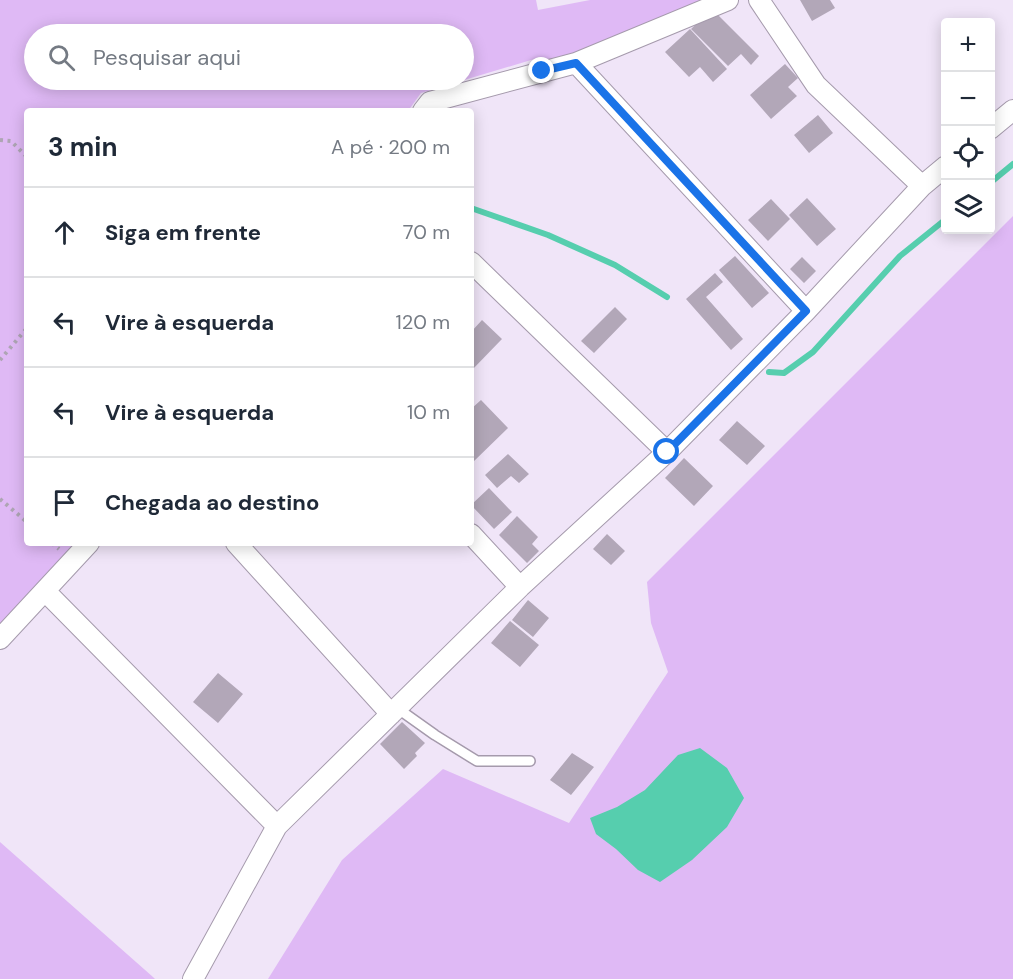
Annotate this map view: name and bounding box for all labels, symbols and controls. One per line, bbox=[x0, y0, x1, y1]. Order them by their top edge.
map controls bbox=[941, 18, 995, 234]
button: + bbox=[941, 18, 995, 72]
search box bbox=[24, 24, 474, 90]
icon: search bbox=[45, 41, 78, 74]
text: Pesquisar aqui bbox=[93, 43, 241, 72]
route end bbox=[528, 57, 554, 83]
button: − bbox=[941, 72, 995, 126]
button: locate bbox=[941, 126, 995, 180]
text: 3 min bbox=[48, 130, 117, 164]
text: A pé · 200 m bbox=[331, 134, 450, 160]
button: layers bbox=[941, 180, 995, 234]
icon: ahead bbox=[48, 216, 81, 249]
text: Siga em frente bbox=[105, 218, 261, 247]
text: 70 m bbox=[403, 219, 450, 245]
icon: left bbox=[48, 306, 81, 339]
text: Vire à esquerda bbox=[105, 308, 274, 337]
text: 120 m bbox=[396, 309, 450, 335]
icon: left bbox=[48, 396, 81, 429]
text: Vire à esquerda bbox=[105, 398, 274, 427]
text: 10 m bbox=[407, 399, 450, 425]
route start bbox=[653, 438, 679, 464]
icon: arrive bbox=[48, 486, 81, 519]
text: Chegada ao destino bbox=[105, 488, 319, 517]

